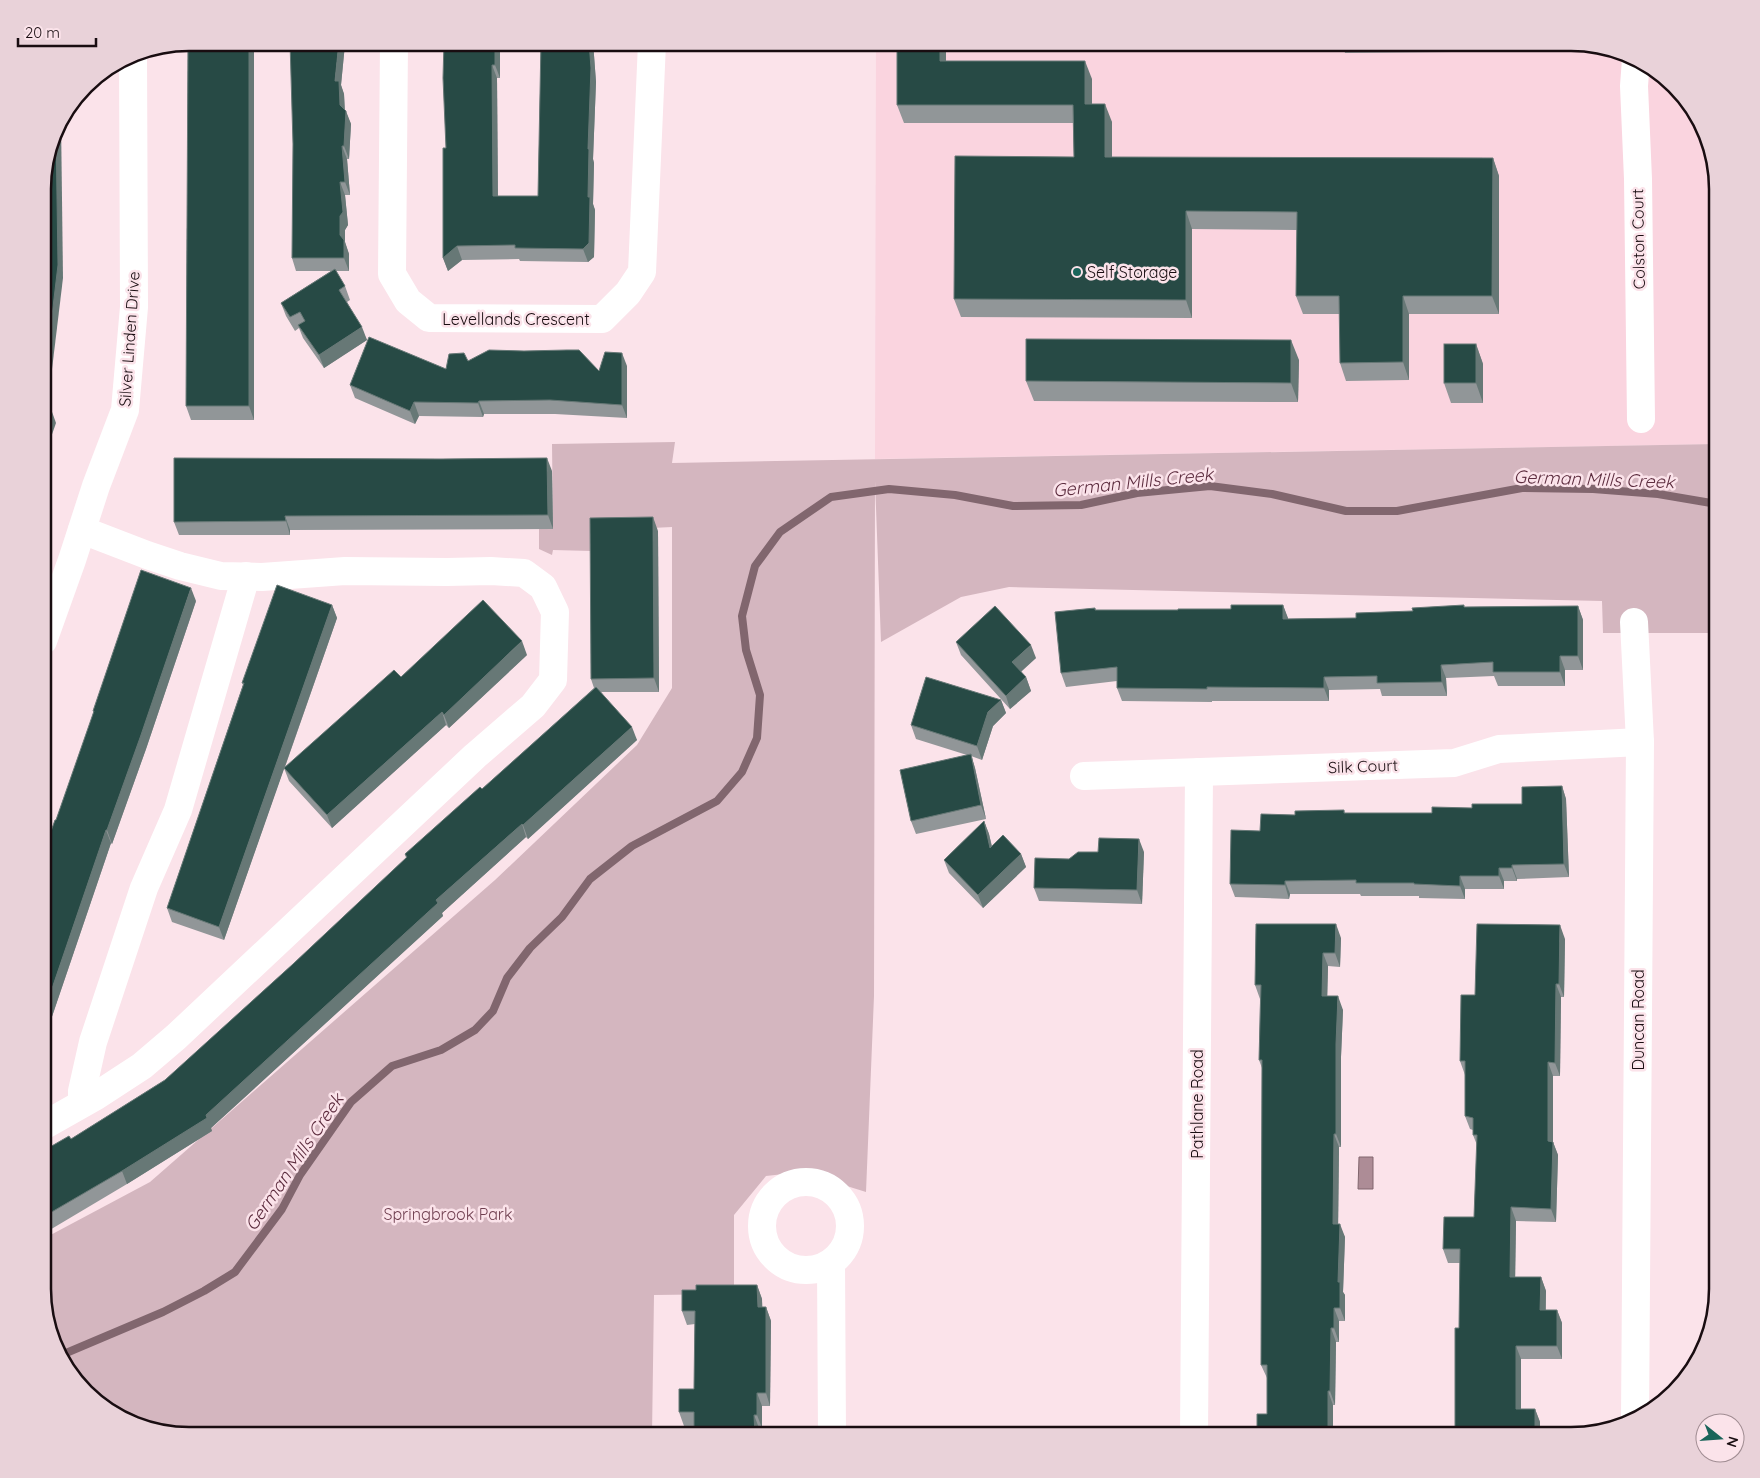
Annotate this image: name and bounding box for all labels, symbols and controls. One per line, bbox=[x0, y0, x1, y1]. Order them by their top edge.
scale bar bbox=[18, 15, 95, 47]
text: 20 m bbox=[25, 23, 60, 42]
street label: Colston Court bbox=[1627, 188, 1649, 290]
place label: Self Storage bbox=[1087, 262, 1177, 282]
marker: Self Storage bbox=[1071, 266, 1083, 278]
street label: Silver Linden Drive bbox=[114, 271, 144, 407]
street label: Levellands Crescent bbox=[442, 309, 590, 329]
water label: German Mills Creek bbox=[1052, 462, 1216, 502]
water label: German Mills Creek bbox=[1513, 465, 1676, 493]
street label: Silk Court bbox=[1328, 755, 1398, 777]
street label: Duncan Road bbox=[1628, 969, 1648, 1071]
street label: Pathlane Road bbox=[1187, 1049, 1207, 1159]
water label: German Mills Creek bbox=[239, 1088, 349, 1235]
park label: Springbrook Park bbox=[383, 1204, 513, 1224]
north arrow bbox=[1695, 1413, 1745, 1463]
text: N bbox=[1722, 1434, 1743, 1449]

